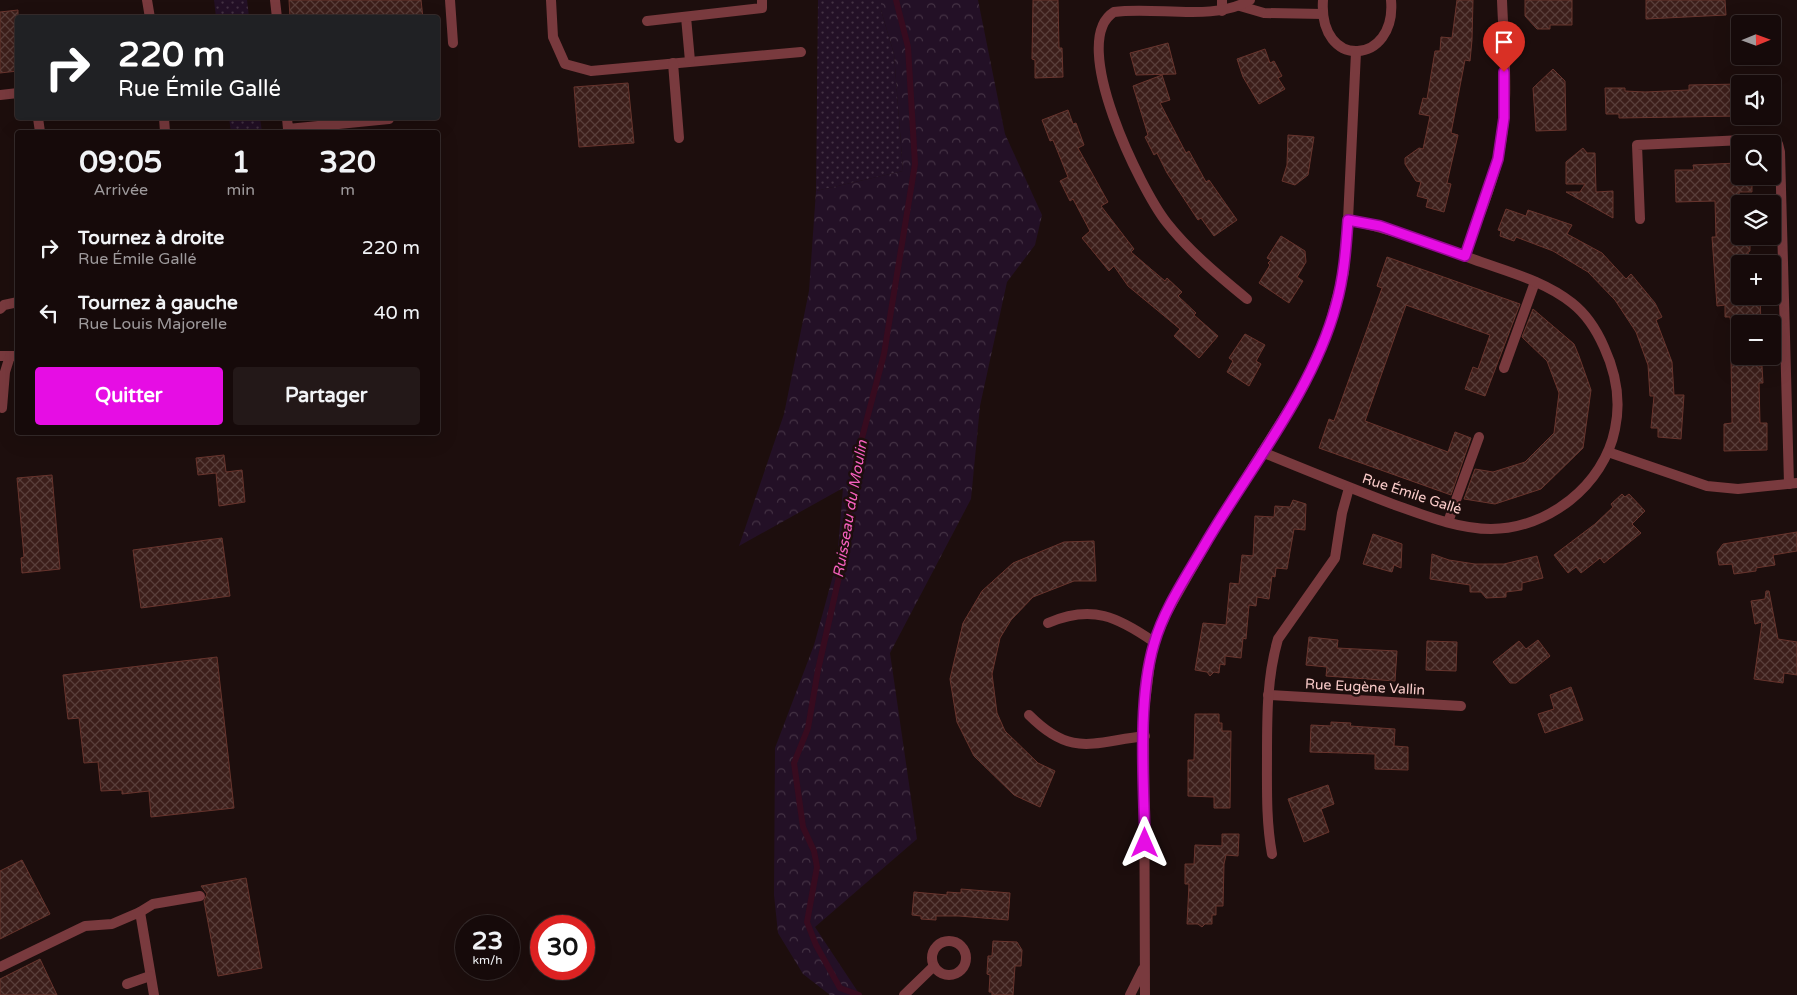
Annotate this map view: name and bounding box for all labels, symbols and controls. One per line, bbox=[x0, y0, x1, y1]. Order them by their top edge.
north arrow bbox=[1731, 15, 1781, 65]
map controls bbox=[1731, 15, 1781, 365]
pin bbox=[1483, 21, 1525, 72]
icon: arrive bbox=[1490, 28, 1518, 56]
text: 220 m bbox=[118, 34, 225, 76]
icon: right bbox=[35, 35, 100, 100]
button: sound bbox=[1731, 75, 1781, 125]
text: Rue Émile Gallé bbox=[118, 76, 281, 102]
button: search bbox=[1731, 135, 1781, 185]
text: 09:05 bbox=[79, 144, 162, 181]
text: 1 bbox=[231, 144, 250, 181]
text: 320 bbox=[319, 144, 376, 181]
text: Arrivée bbox=[94, 180, 148, 200]
text: min bbox=[227, 180, 255, 200]
text: m bbox=[340, 180, 355, 200]
button: layers bbox=[1731, 195, 1781, 245]
text: Tournez à droite bbox=[78, 227, 224, 249]
icon: right bbox=[35, 234, 63, 262]
text: 220 m bbox=[362, 237, 420, 259]
text: Rue Émile Gallé bbox=[78, 249, 196, 269]
button: + bbox=[1731, 255, 1781, 305]
text: Tournez à gauche bbox=[78, 292, 238, 314]
icon: left bbox=[35, 299, 63, 327]
text: 40 m bbox=[374, 302, 420, 324]
text: Rue Louis Majorelle bbox=[78, 314, 227, 334]
button: − bbox=[1731, 315, 1781, 365]
button: Quitter bbox=[35, 367, 223, 425]
button: Partager bbox=[233, 367, 420, 425]
water label: Ruisseau du Moulin bbox=[829, 438, 871, 579]
street label: Rue Émile Gallé bbox=[1360, 470, 1464, 518]
street label: Rue Eugène Vallin bbox=[1305, 675, 1425, 699]
position arrow bbox=[1118, 816, 1170, 868]
speed limit sign: 30 bbox=[530, 915, 595, 980]
text: 23 bbox=[472, 926, 503, 956]
text: km/h bbox=[472, 953, 503, 967]

